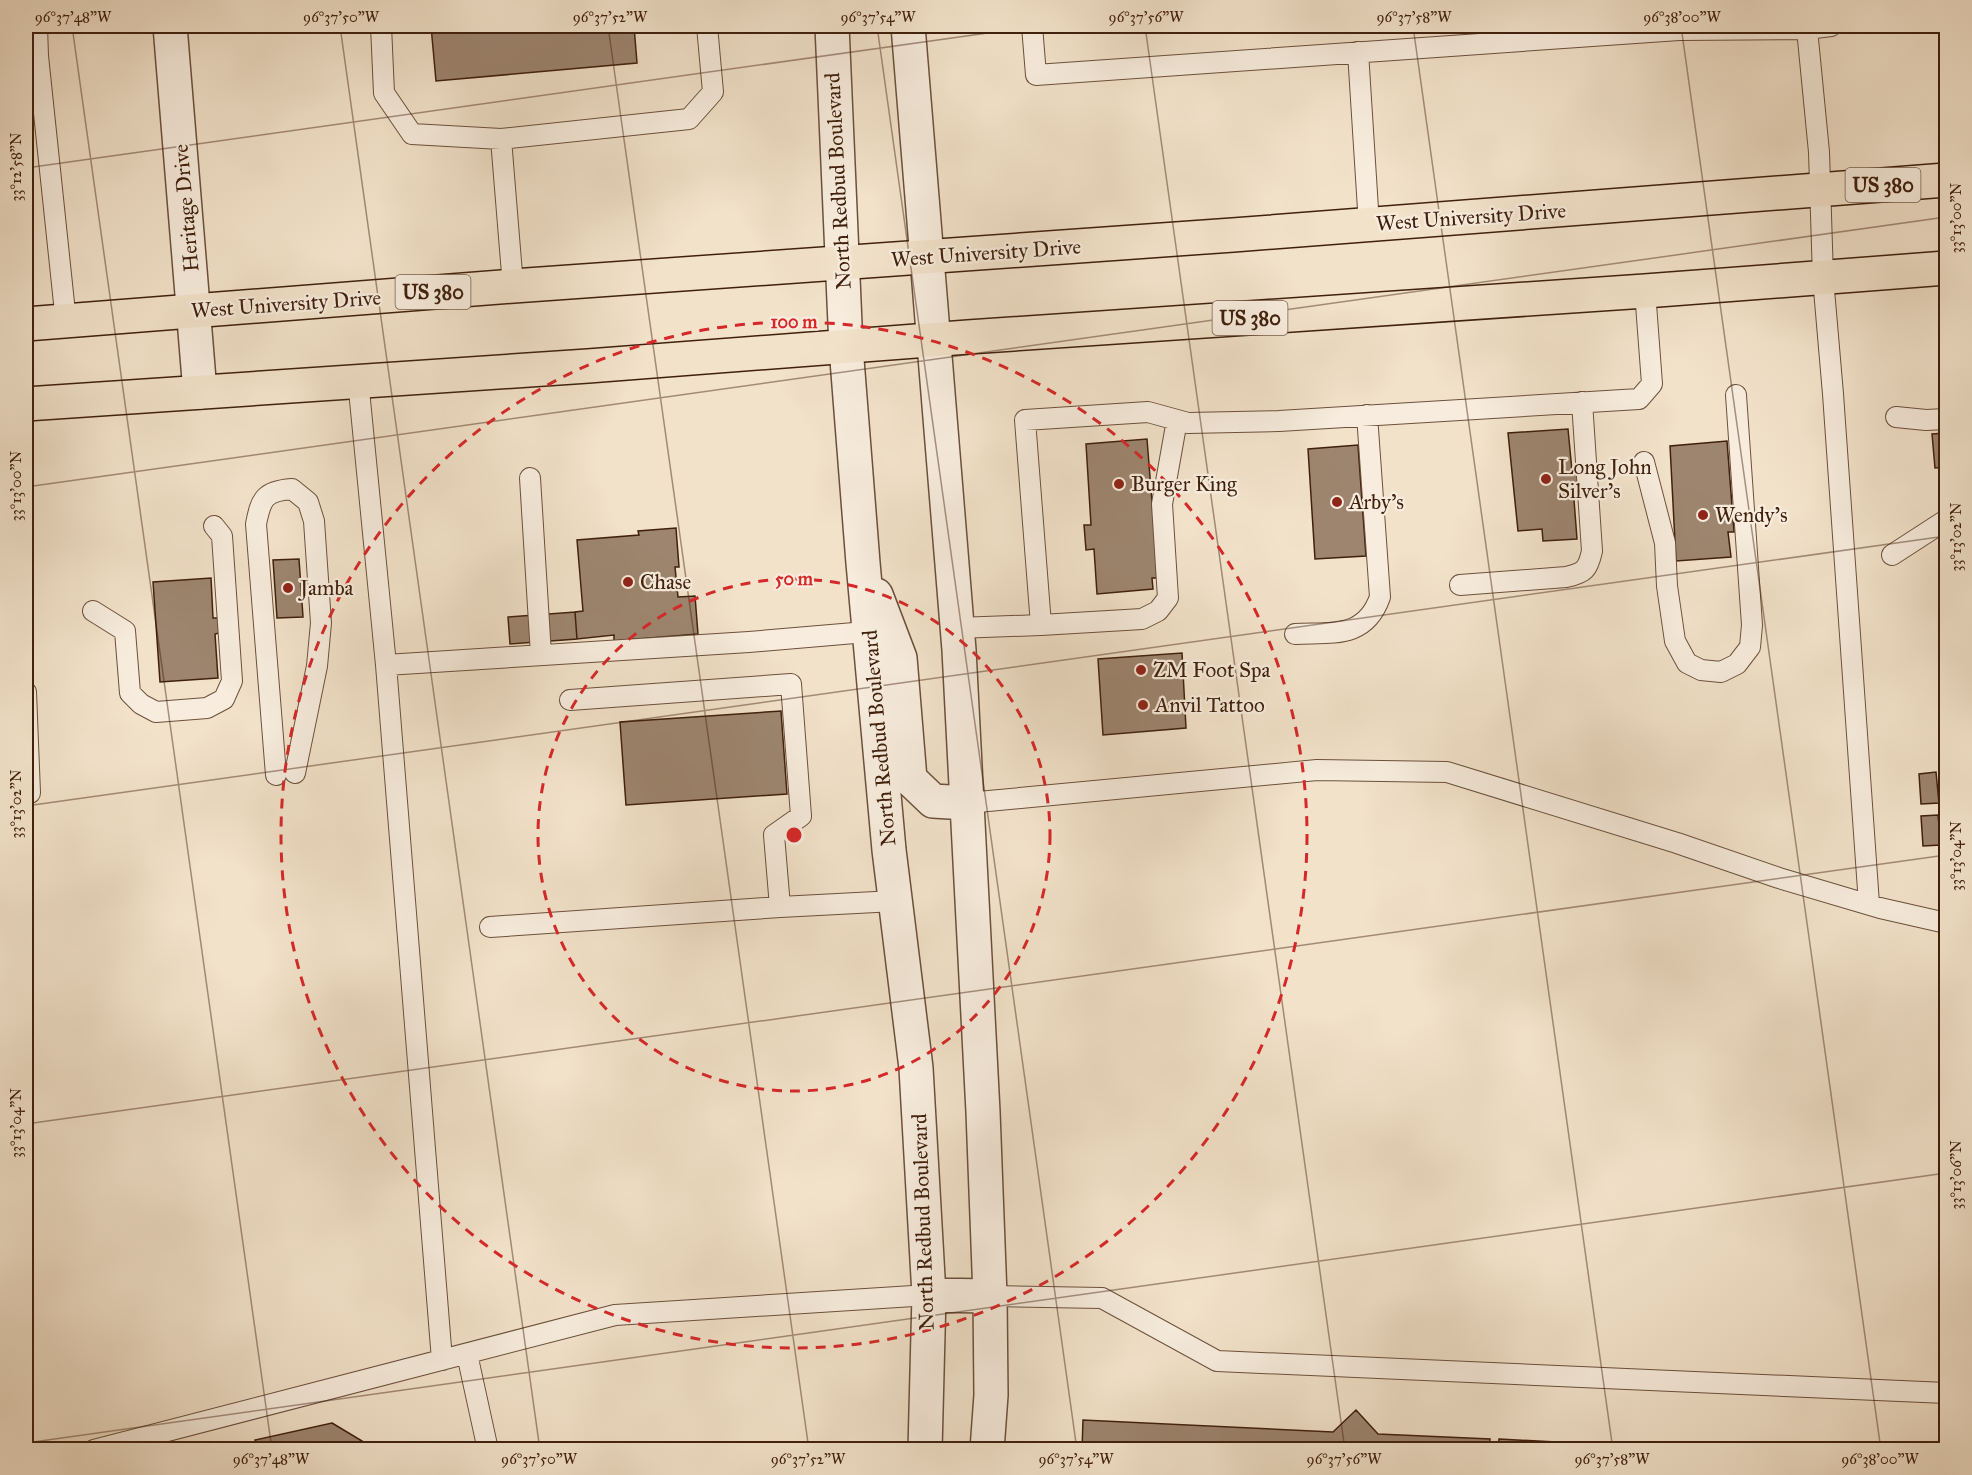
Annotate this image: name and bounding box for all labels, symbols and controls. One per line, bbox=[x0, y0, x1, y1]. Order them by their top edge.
text: 96°37'48"W bbox=[35, 8, 112, 26]
text: 96°37'50"W bbox=[303, 8, 380, 26]
text: 96°37'52"W bbox=[573, 8, 648, 26]
text: 96°37'54"W bbox=[840, 8, 916, 26]
text: 96°37'56"W bbox=[1109, 8, 1184, 26]
text: 96°37'58"W bbox=[1376, 8, 1452, 26]
text: 96°38'00"W bbox=[1643, 8, 1722, 26]
street label: North Redbud Boulevard bbox=[819, 71, 857, 290]
text: 33°12'58"N bbox=[7, 132, 25, 202]
street label: Heritage Drive bbox=[167, 143, 205, 273]
road number: US 380 bbox=[1846, 168, 1920, 202]
text: 33°13'00"N bbox=[1947, 183, 1965, 253]
street label: West University Drive bbox=[1375, 197, 1567, 237]
street label: West University Drive bbox=[890, 233, 1082, 273]
road number: US 380 bbox=[396, 275, 470, 309]
street label: West University Drive bbox=[190, 284, 382, 324]
road number: US 380 bbox=[1212, 301, 1288, 335]
text: 100 m bbox=[771, 311, 818, 333]
text: 33°13'00"N bbox=[7, 451, 25, 521]
place label: Long John Silver's bbox=[1558, 454, 1652, 504]
place label: Burger King bbox=[1131, 471, 1237, 497]
marker: Long John Silver's bbox=[1539, 472, 1553, 486]
marker: Burger King bbox=[1112, 477, 1126, 491]
place label: Arby's bbox=[1348, 489, 1404, 515]
marker: Arby's bbox=[1330, 495, 1344, 509]
place label: Wendy's bbox=[1715, 502, 1788, 528]
text: 33°13'02"N bbox=[1947, 502, 1965, 571]
marker: Wendy's bbox=[1696, 508, 1710, 522]
text: 50 m bbox=[775, 568, 814, 590]
place label: Chase bbox=[640, 569, 692, 595]
place label: Jamba bbox=[298, 575, 354, 601]
marker: Chase bbox=[621, 575, 635, 589]
marker: Jamba bbox=[281, 581, 295, 595]
street label: North Redbud Boulevard bbox=[857, 628, 901, 847]
place label: ZM Foot Spa bbox=[1153, 657, 1271, 683]
marker: ZM Foot Spa bbox=[1134, 663, 1148, 677]
place label: Anvil Tattoo bbox=[1154, 692, 1265, 718]
marker: Anvil Tattoo bbox=[1136, 698, 1150, 712]
text: 33°13'02"N bbox=[7, 769, 25, 838]
text: 33°13'04"N bbox=[1947, 821, 1965, 891]
centre of rings bbox=[784, 825, 804, 845]
text: 33°13'04"N bbox=[7, 1088, 25, 1158]
street label: North Redbud Boulevard bbox=[906, 1113, 940, 1331]
text: 33°13'06"N bbox=[1947, 1140, 1965, 1210]
text: 96°37'48"W bbox=[233, 1450, 310, 1468]
text: 96°37'50"W bbox=[501, 1450, 578, 1468]
text: 96°37'52"W bbox=[771, 1450, 846, 1468]
text: 96°37'54"W bbox=[1038, 1450, 1114, 1468]
text: 96°37'56"W bbox=[1307, 1450, 1382, 1468]
text: 96°37'58"W bbox=[1574, 1450, 1650, 1468]
text: 96°38'00"W bbox=[1841, 1450, 1920, 1468]

